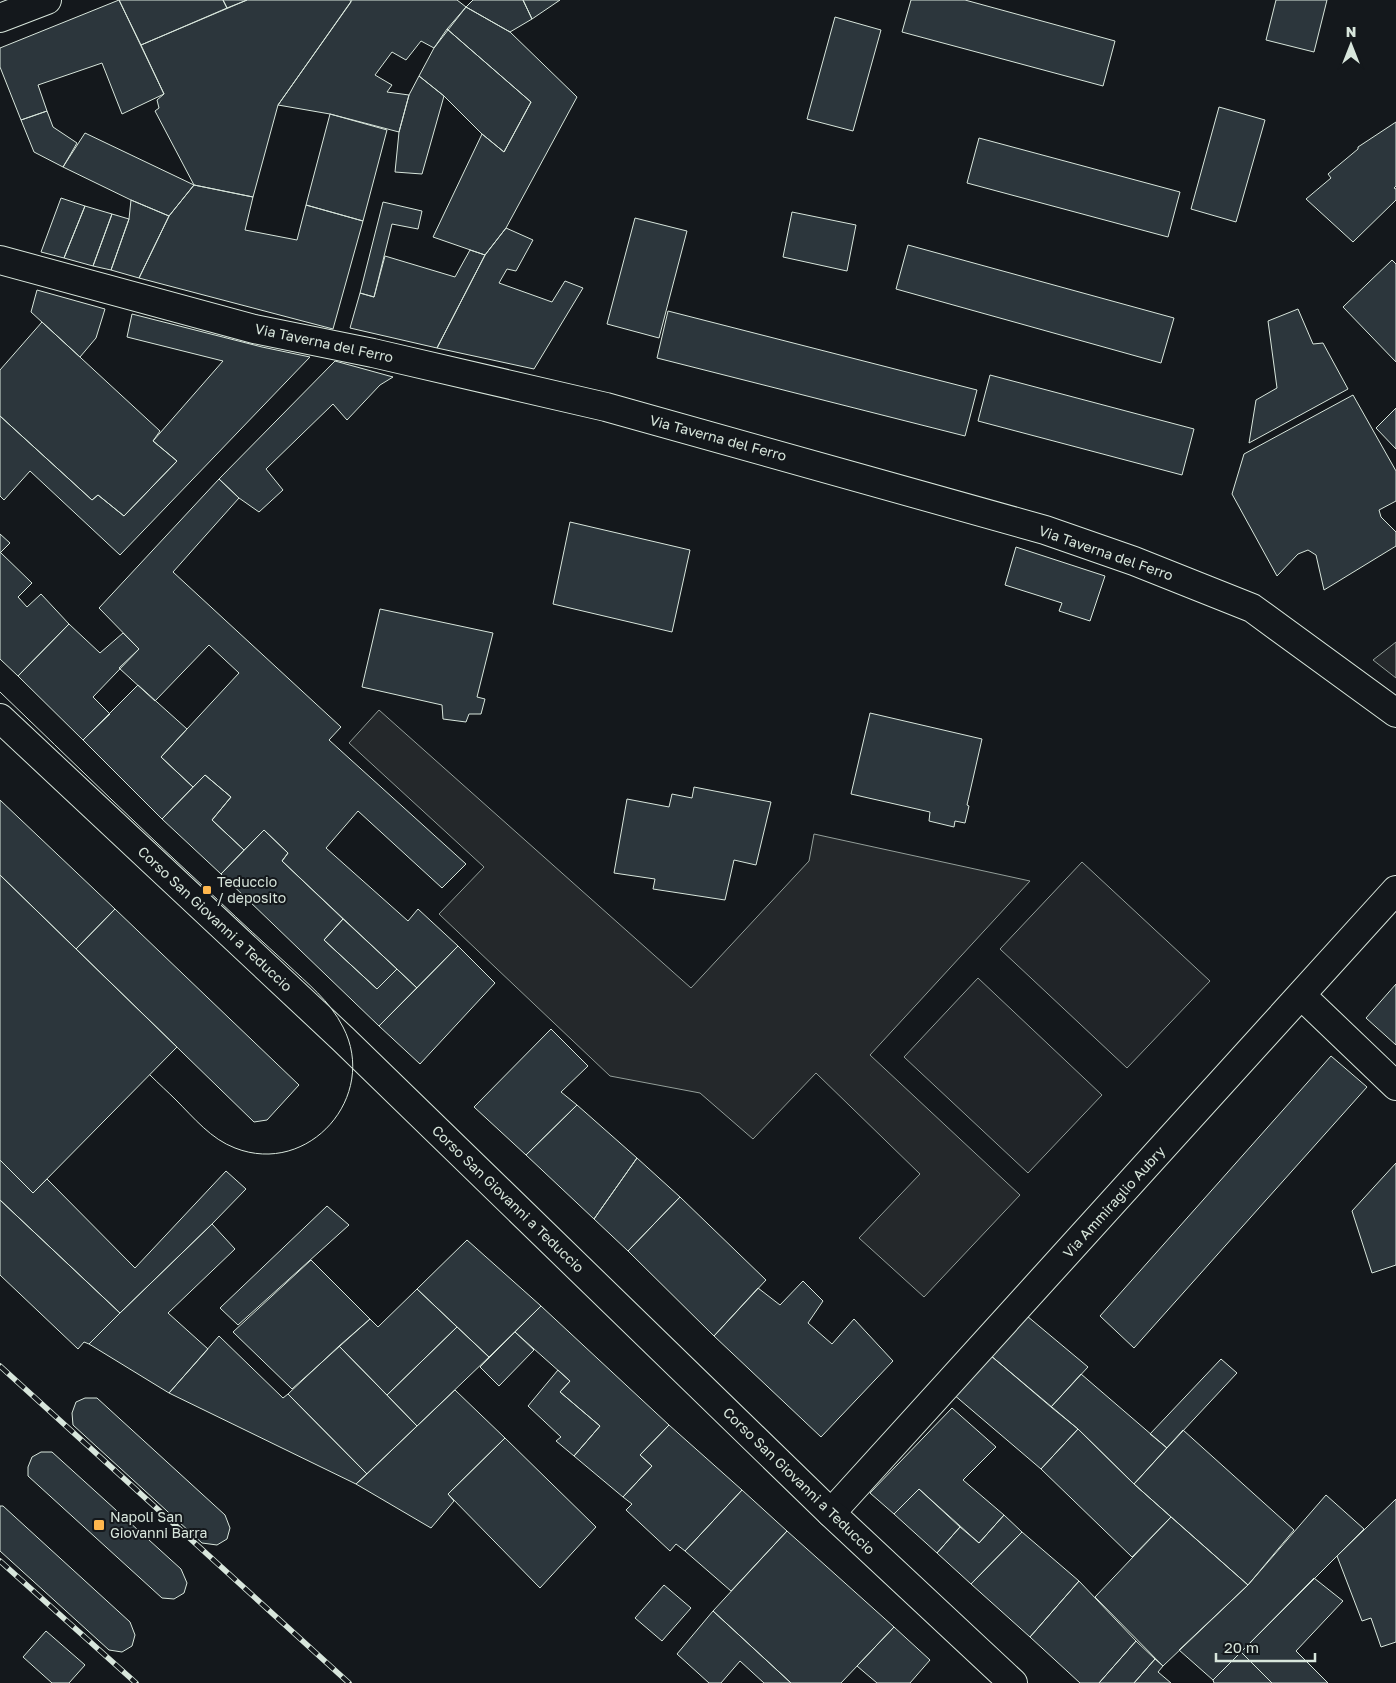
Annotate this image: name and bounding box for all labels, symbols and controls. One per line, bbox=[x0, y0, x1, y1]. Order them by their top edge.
north arrow bbox=[1326, 20, 1376, 70]
text: N bbox=[1346, 23, 1356, 40]
street label: Via Taverna del Ferro bbox=[253, 320, 395, 365]
street label: Via Taverna del Ferro bbox=[648, 411, 788, 464]
street label: Via Taverna del Ferro bbox=[1037, 522, 1176, 584]
street label: Corso San Giovanni a Teduccio bbox=[135, 843, 296, 995]
place label: Teduccio / deposito bbox=[217, 873, 286, 906]
marker: Teduccio / deposito bbox=[201, 884, 213, 896]
street label: Corso San Giovanni a Teduccio bbox=[429, 1121, 588, 1276]
street label: Via Ammiraglio Aubry bbox=[1059, 1142, 1168, 1261]
street label: Corso San Giovanni a Teduccio bbox=[720, 1403, 879, 1558]
place label: Napoli San Giovanni Barra bbox=[110, 1508, 208, 1541]
marker: Napoli San Giovanni Barra bbox=[92, 1518, 106, 1532]
scale bar bbox=[1216, 1630, 1315, 1662]
text: 20 m bbox=[1224, 1638, 1259, 1656]

